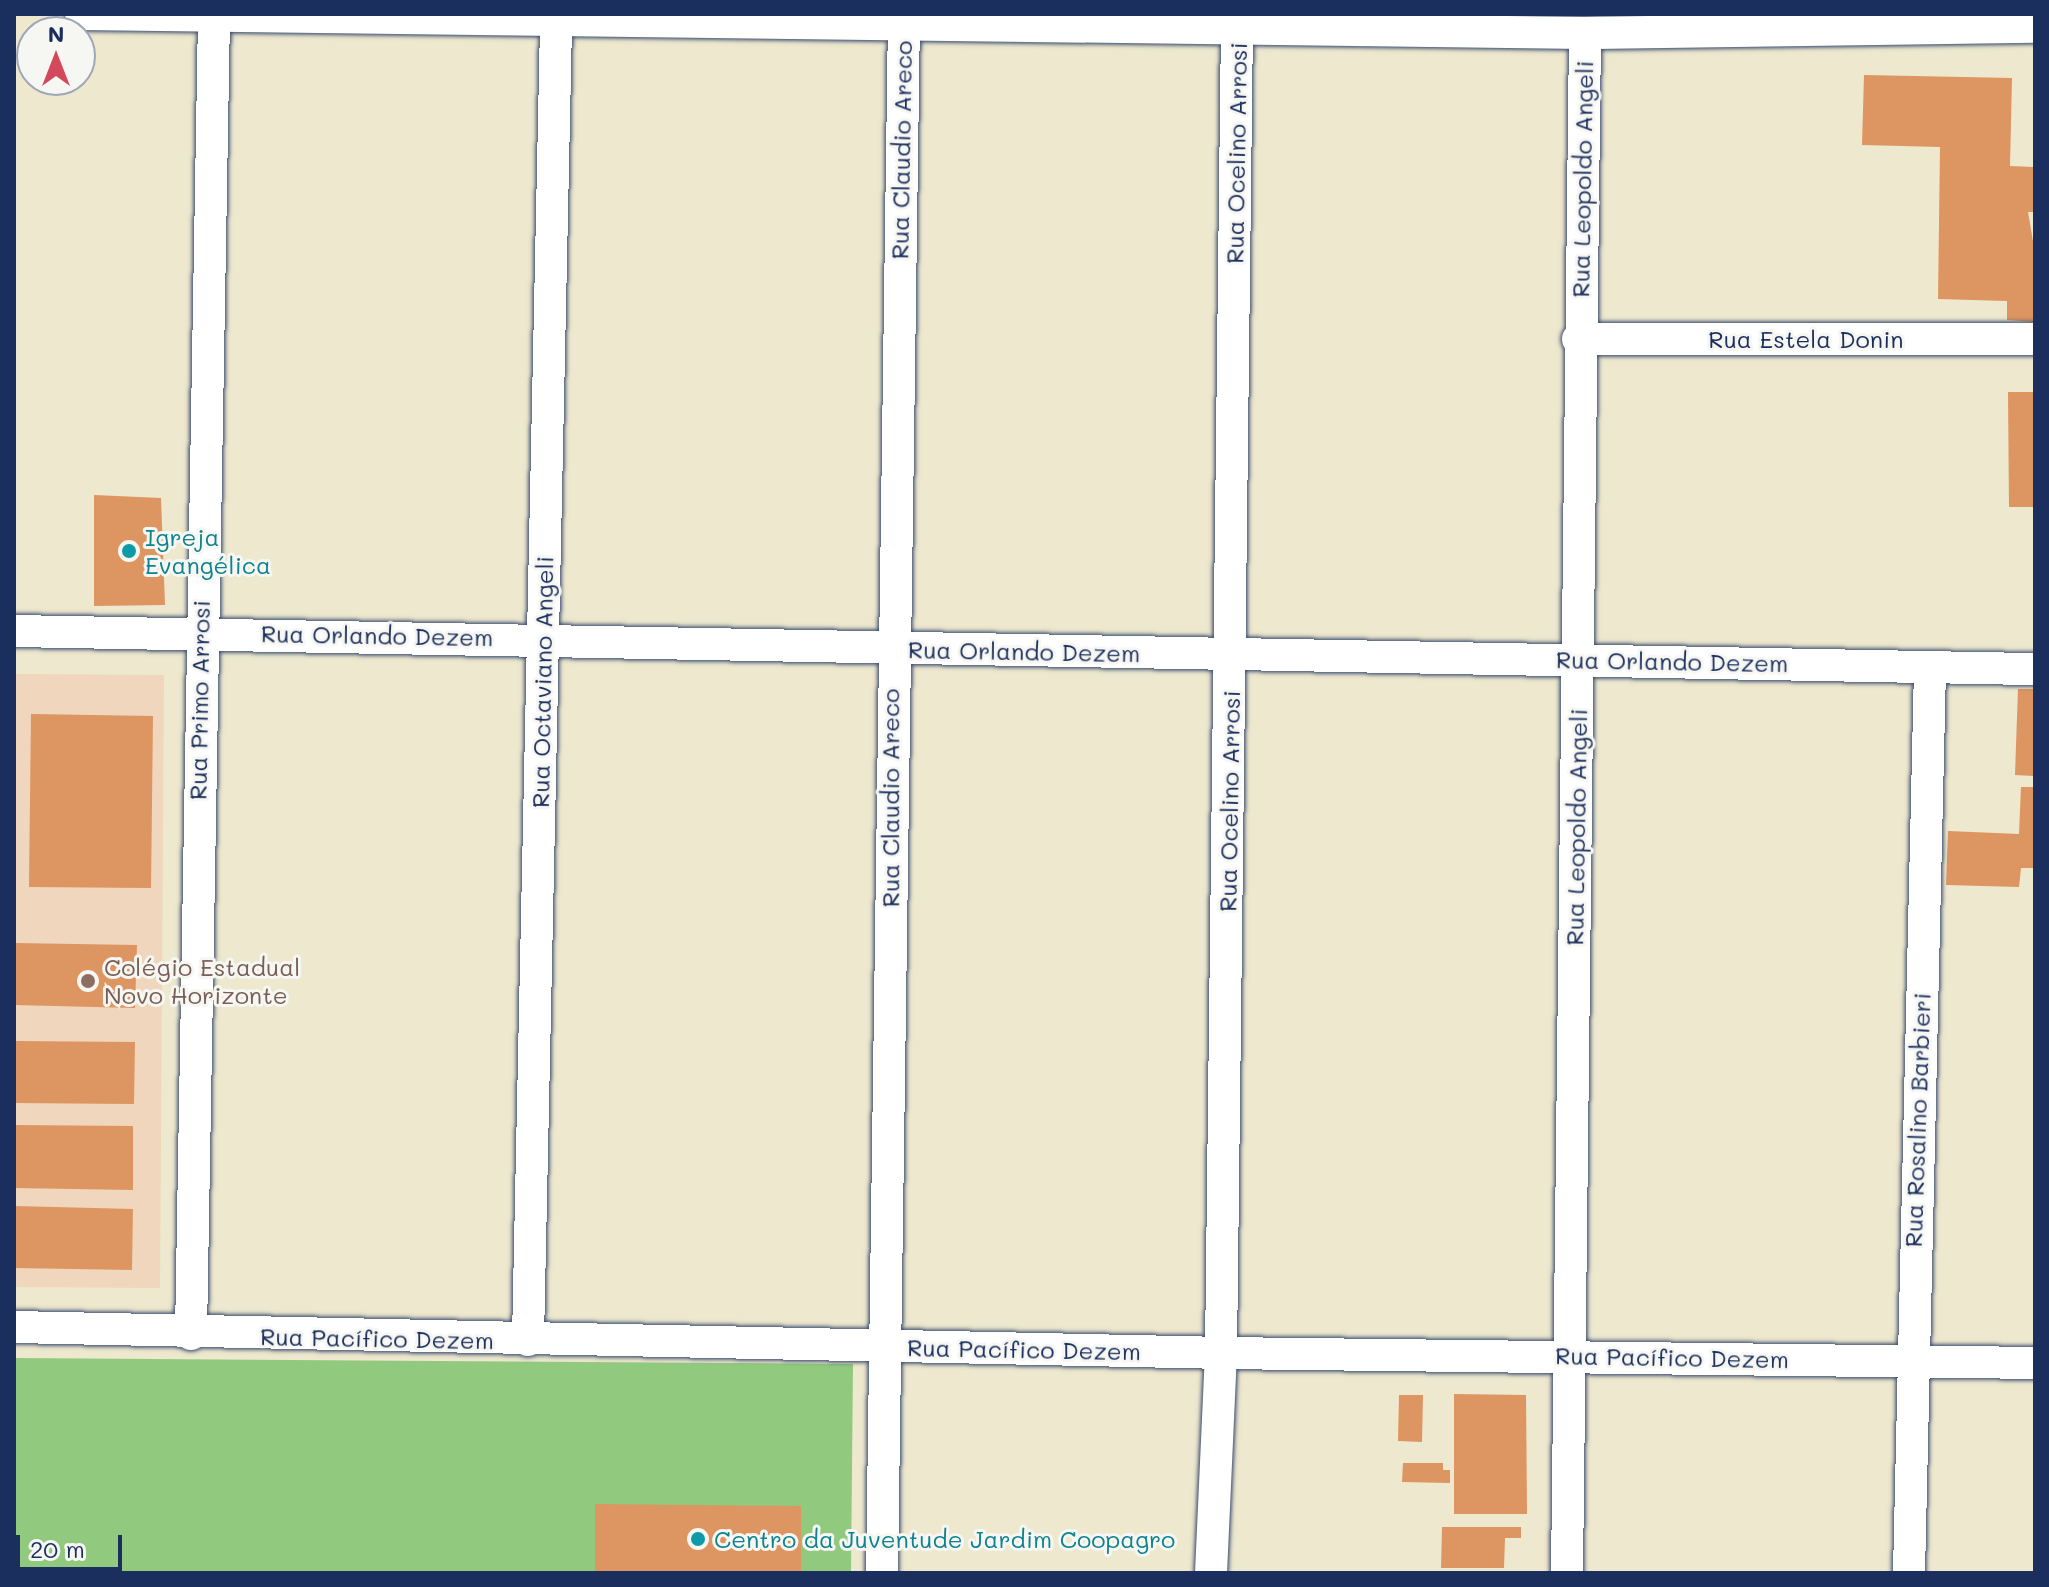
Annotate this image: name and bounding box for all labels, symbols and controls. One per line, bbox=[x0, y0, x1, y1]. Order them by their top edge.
north arrow bbox=[16, 16, 96, 96]
text: N bbox=[48, 19, 64, 48]
street label: Rua Claudio Areco bbox=[885, 40, 917, 260]
street label: Rua Ocelino Arrosi bbox=[1220, 42, 1252, 264]
street label: Rua Leopoldo Angeli bbox=[1566, 60, 1598, 298]
street label: Rua Estela Donin bbox=[1708, 325, 1904, 353]
place label: Igreja Evangélica bbox=[145, 523, 271, 579]
marker: Igreja Evangélica bbox=[120, 542, 138, 560]
street label: Rua Octaviano Angeli bbox=[525, 556, 559, 808]
street label: Rua Primo Arrosi bbox=[183, 600, 215, 800]
street label: Rua Orlando Dezem bbox=[261, 619, 493, 651]
street label: Rua Orlando Dezem bbox=[908, 635, 1140, 667]
street label: Rua Orlando Dezem bbox=[1556, 645, 1788, 677]
street label: Rua Claudio Areco bbox=[876, 689, 904, 907]
street label: Rua Ocelino Arrosi bbox=[1213, 690, 1245, 912]
street label: Rua Leopoldo Angeli bbox=[1560, 708, 1592, 946]
place label: Colégio Estadual Novo Horizonte bbox=[104, 953, 300, 1009]
marker: Colégio Estadual Novo Horizonte bbox=[79, 972, 97, 990]
street label: Rua Rosalino Barbieri bbox=[1898, 992, 1936, 1248]
street label: Rua Pacífico Dezem bbox=[260, 1322, 494, 1354]
street label: Rua Pacífico Dezem bbox=[907, 1333, 1141, 1365]
street label: Rua Pacífico Dezem bbox=[1555, 1341, 1789, 1373]
scale bar bbox=[20, 1519, 126, 1569]
place label: Centro da Juventude Jardim Coopagro bbox=[714, 1525, 1175, 1553]
marker: Centro da Juventude Jardim Coopagro bbox=[689, 1530, 707, 1548]
text: 20 m bbox=[30, 1533, 85, 1564]

